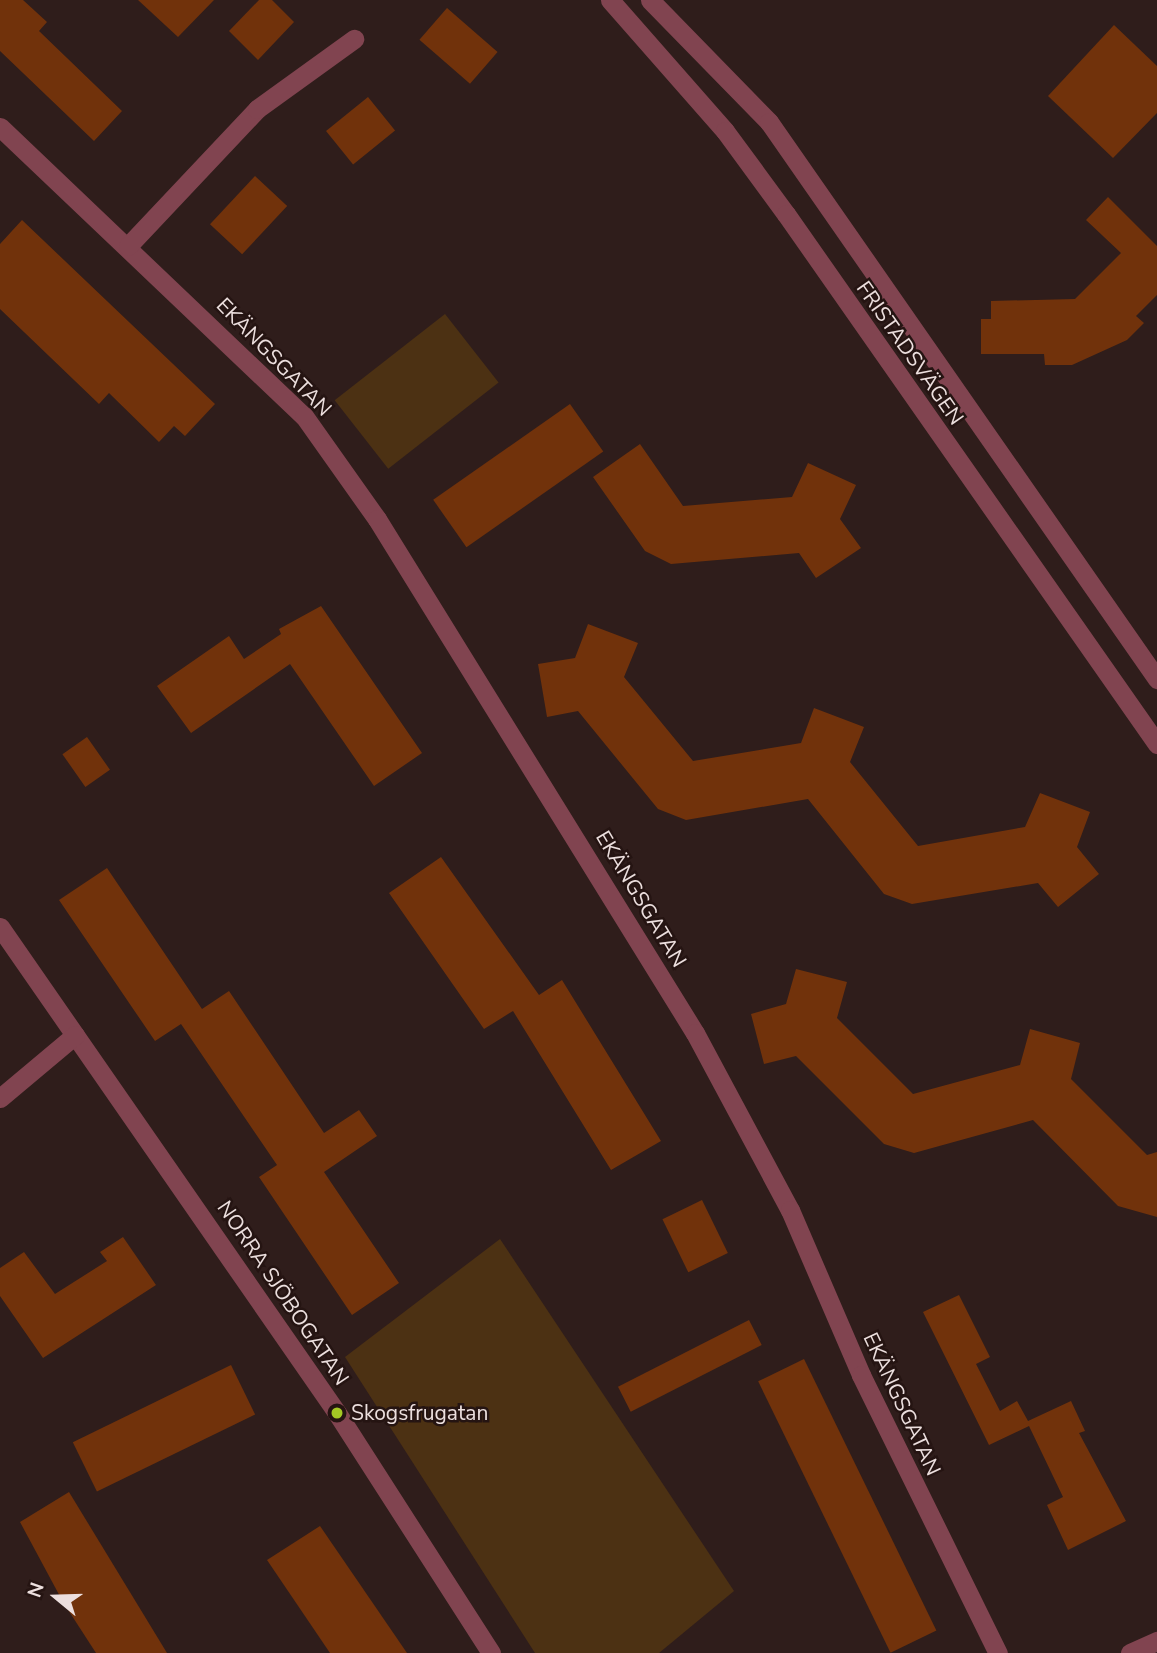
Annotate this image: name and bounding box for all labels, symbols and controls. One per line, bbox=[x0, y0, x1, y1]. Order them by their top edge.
street label: FRISTADSVÄGEN bbox=[851, 276, 969, 430]
street label: EKÄNGSGATAN bbox=[211, 293, 337, 421]
street label: EKÄNGSGATAN bbox=[590, 826, 692, 972]
street label: NORRA SJÖBOGATAN bbox=[212, 1196, 354, 1390]
street label: EKÄNGSGATAN bbox=[858, 1329, 946, 1479]
place label: Skogsfrugatan bbox=[351, 1400, 488, 1426]
marker: Skogsfrugatan bbox=[329, 1405, 345, 1421]
north arrow bbox=[21, 1562, 91, 1632]
text: N bbox=[22, 1579, 51, 1601]

